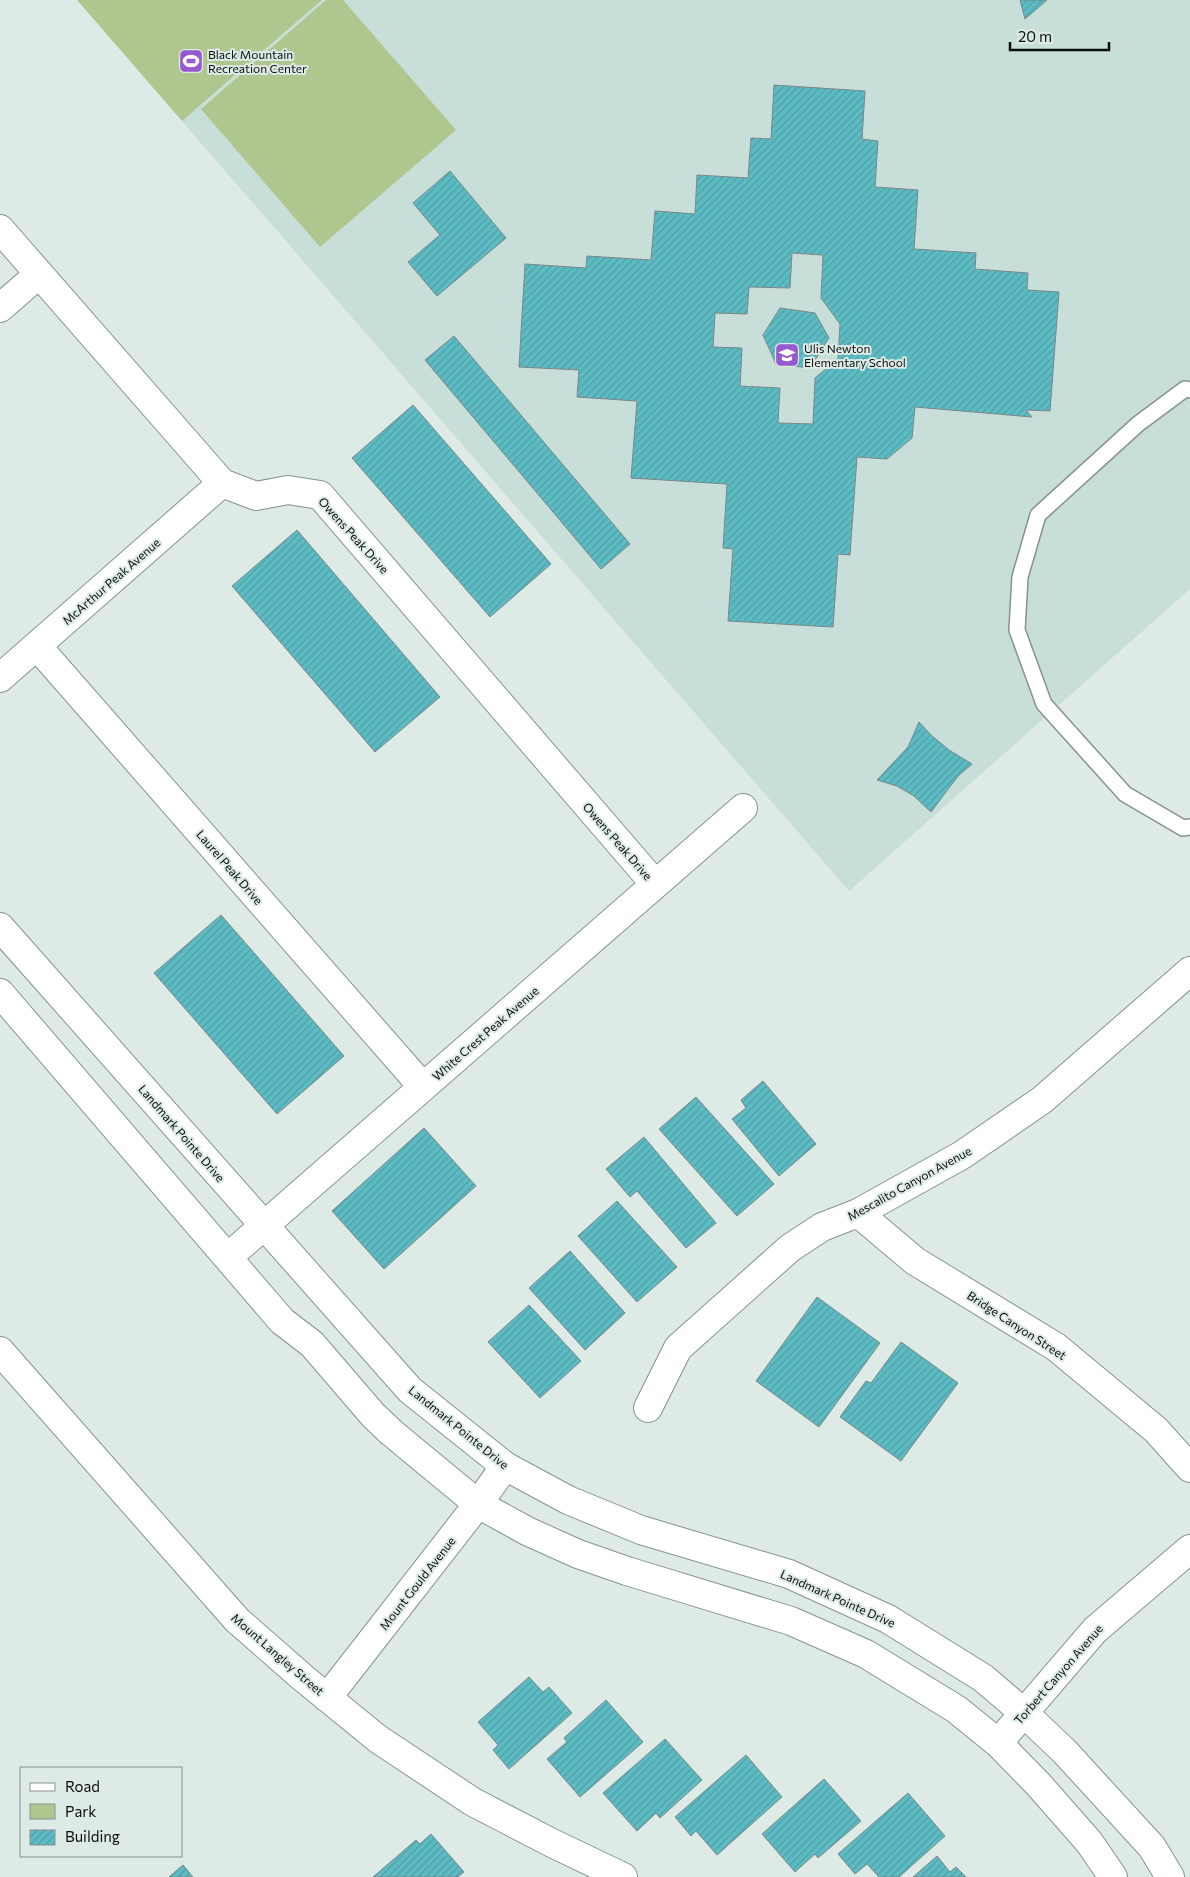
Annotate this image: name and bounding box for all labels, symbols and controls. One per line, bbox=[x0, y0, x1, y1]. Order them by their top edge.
scale bar bbox=[1010, 20, 1109, 52]
text: 20 m bbox=[1018, 27, 1052, 45]
place label: Black Mountain Recreation Center bbox=[208, 47, 307, 75]
sports icon: Black Mountain Recreation Center bbox=[178, 48, 204, 74]
place label: Ulis Newton Elementary School bbox=[804, 341, 906, 369]
school or university icon: Ulis Newton Elementary School bbox=[774, 342, 800, 368]
street label: Owens Peak Drive bbox=[316, 494, 392, 576]
street label: McArthur Peak Avenue bbox=[59, 535, 163, 627]
street label: Owens Peak Drive bbox=[581, 799, 655, 883]
street label: Laurel Peak Drive bbox=[194, 827, 266, 907]
street label: White Crest Peak Avenue bbox=[429, 983, 541, 1083]
street label: Landmark Pointe Drive bbox=[136, 1082, 228, 1184]
street label: Mescalito Canyon Avenue bbox=[845, 1143, 973, 1223]
street label: Bridge Canyon Street bbox=[965, 1288, 1069, 1362]
street label: Landmark Pointe Drive bbox=[406, 1382, 512, 1472]
street label: Mount Gould Avenue bbox=[376, 1534, 458, 1632]
street label: Landmark Pointe Drive bbox=[778, 1566, 898, 1630]
street label: Mount Langley Street bbox=[229, 1610, 327, 1698]
street label: Torbert Canyon Avenue bbox=[1011, 1621, 1105, 1727]
legend bbox=[20, 1767, 182, 1857]
text: Road bbox=[65, 1777, 100, 1795]
text: Park bbox=[65, 1802, 96, 1820]
text: Building bbox=[65, 1827, 120, 1845]

